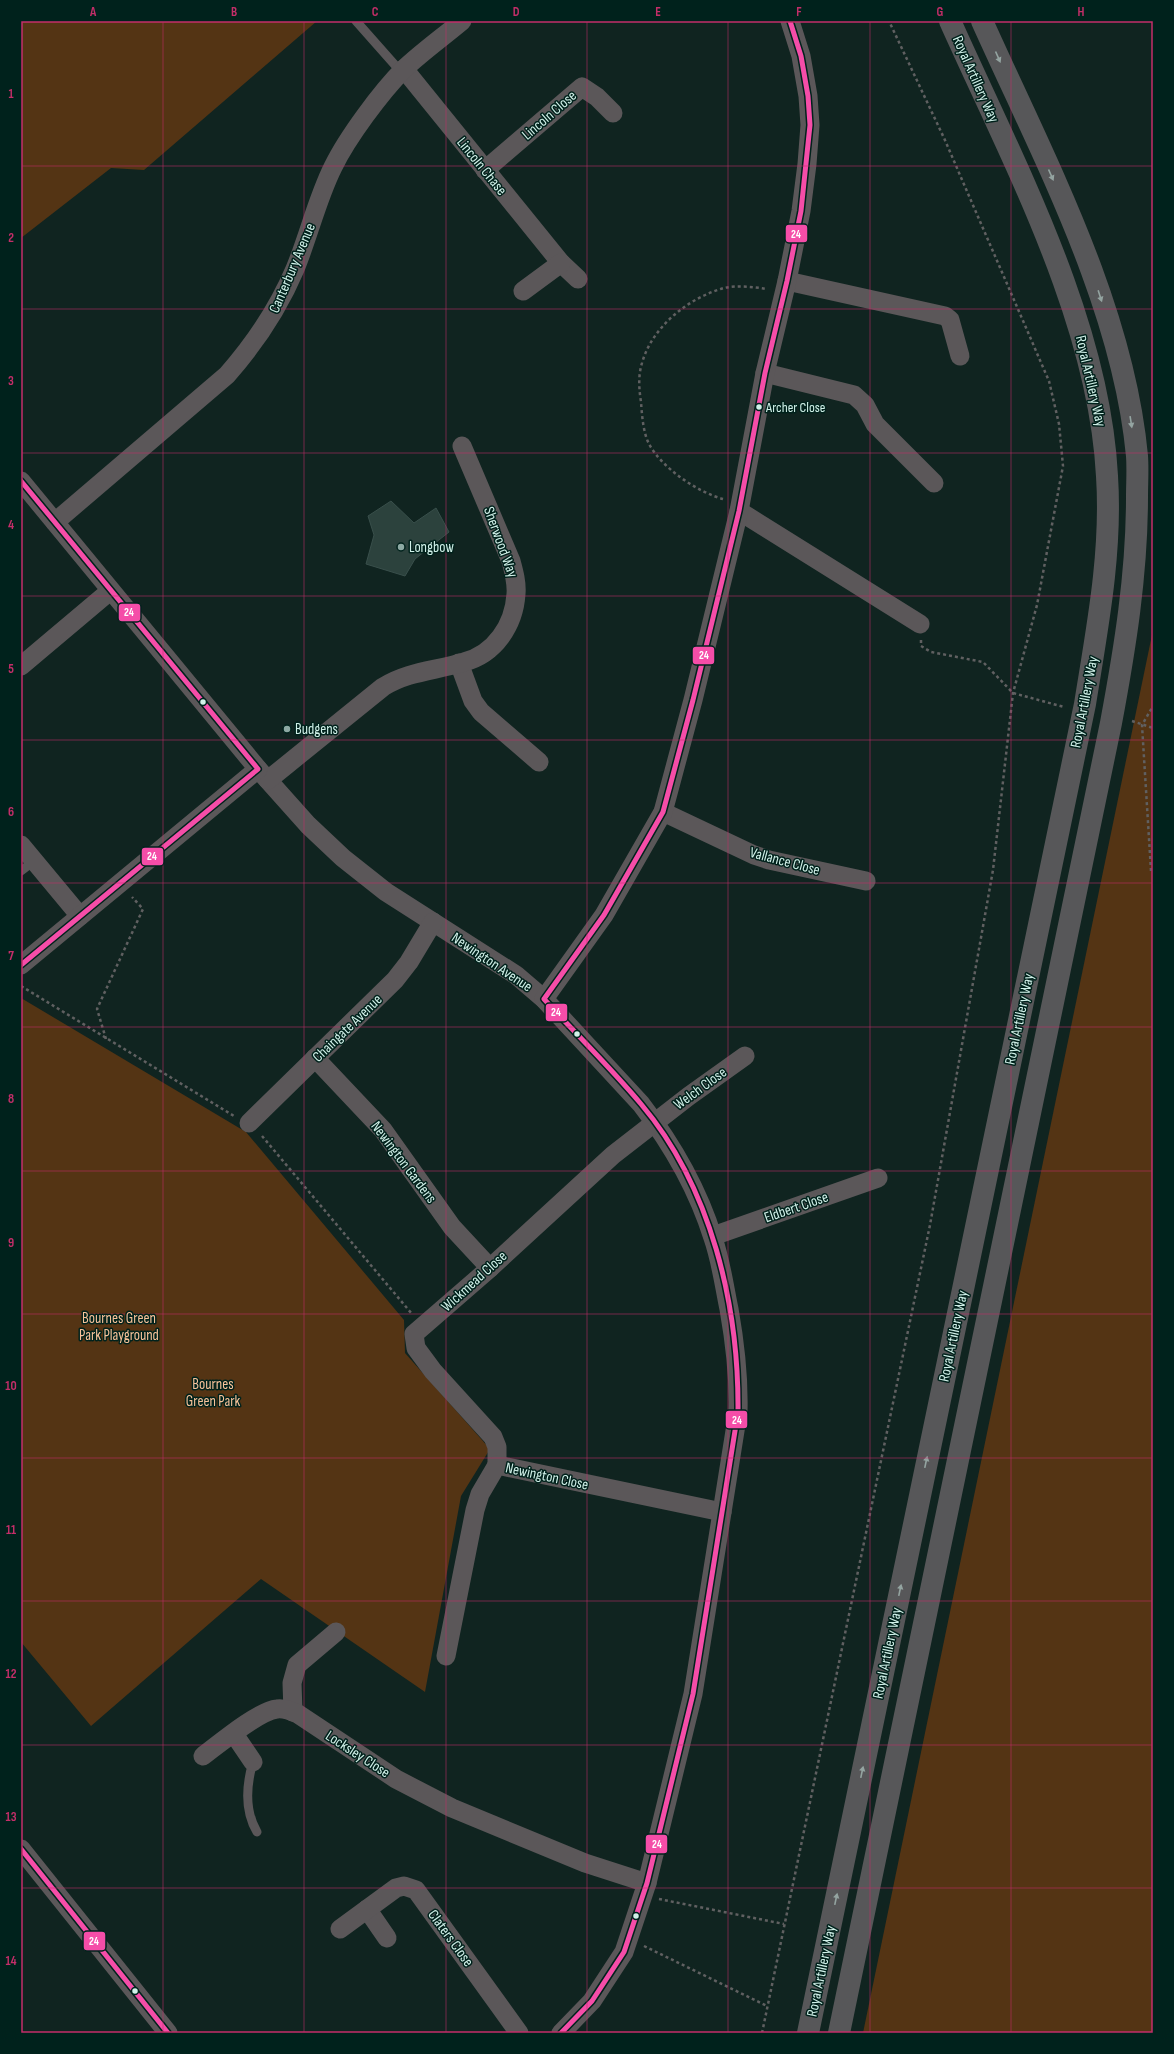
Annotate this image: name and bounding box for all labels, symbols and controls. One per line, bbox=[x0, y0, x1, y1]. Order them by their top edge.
text: A bbox=[89, 4, 97, 20]
text: B bbox=[231, 4, 237, 20]
text: C bbox=[372, 4, 379, 20]
text: D bbox=[513, 4, 520, 20]
text: E bbox=[655, 4, 661, 20]
text: F bbox=[796, 4, 802, 20]
text: G bbox=[937, 4, 944, 20]
text: H bbox=[1078, 4, 1085, 20]
street label: Royal Artillery Way bbox=[948, 33, 1003, 126]
one-way arrow bbox=[995, 51, 1001, 62]
text: 1 bbox=[8, 86, 14, 102]
street label: Lincoln Close bbox=[518, 86, 581, 144]
street label: Lincoln Chase bbox=[452, 133, 511, 199]
one-way arrow bbox=[1048, 170, 1054, 181]
street label: Canterbury Avenue bbox=[265, 220, 320, 316]
line badge: 24 bbox=[785, 224, 808, 243]
text: 24 bbox=[791, 228, 801, 241]
text: 2 bbox=[8, 230, 14, 246]
one-way arrow bbox=[1097, 290, 1103, 302]
street label: Royal Artillery Way bbox=[1071, 334, 1110, 429]
text: 3 bbox=[8, 373, 14, 389]
place label: Archer Close bbox=[765, 399, 825, 416]
marker: Archer Close bbox=[754, 402, 764, 412]
one-way arrow bbox=[1128, 416, 1134, 428]
street label: Sherwood Way bbox=[479, 504, 522, 580]
text: 4 bbox=[8, 517, 14, 533]
place label: Longbow bbox=[409, 538, 454, 557]
marker: Longbow bbox=[396, 542, 406, 552]
line badge: 24 bbox=[118, 603, 141, 622]
text: 24 bbox=[124, 606, 134, 619]
line badge: 24 bbox=[692, 646, 715, 665]
text: 24 bbox=[699, 649, 709, 662]
street label: Royal Artillery Way bbox=[1066, 654, 1103, 750]
text: 5 bbox=[8, 661, 14, 677]
unlabelled marker bbox=[198, 697, 208, 707]
place label: Budgens bbox=[295, 720, 338, 739]
marker: Budgens bbox=[282, 724, 292, 734]
text: 6 bbox=[8, 804, 14, 820]
street label: Vallance Close bbox=[748, 843, 822, 880]
line badge: 24 bbox=[141, 847, 164, 866]
text: 24 bbox=[147, 850, 157, 863]
street label: Newington Avenue bbox=[448, 928, 536, 996]
text: 7 bbox=[8, 948, 14, 964]
street label: Royal Artillery Way bbox=[1001, 971, 1038, 1067]
street label: Chaingate Avenue bbox=[308, 990, 386, 1066]
line badge: 24 bbox=[545, 1003, 568, 1022]
text: 24 bbox=[551, 1006, 561, 1019]
unlabelled marker bbox=[572, 1029, 582, 1039]
street label: Welch Close bbox=[670, 1063, 730, 1114]
text: 8 bbox=[8, 1091, 14, 1107]
street label: Newington Gardens bbox=[367, 1117, 441, 1207]
street label: Eldbert Close bbox=[762, 1188, 831, 1227]
text: 9 bbox=[8, 1235, 14, 1251]
street label: Wickmead Close bbox=[437, 1247, 511, 1316]
street label: Royal Artillery Way bbox=[935, 1288, 972, 1384]
park label: Bournes Green Park Playground bbox=[79, 1309, 159, 1345]
park label: Bournes Green Park bbox=[186, 1375, 240, 1411]
text: 10 bbox=[5, 1378, 17, 1394]
line badge: 24 bbox=[725, 1410, 748, 1429]
text: 24 bbox=[732, 1414, 742, 1427]
one-way arrow bbox=[924, 1456, 930, 1468]
street label: Newington Close bbox=[504, 1458, 590, 1495]
text: 11 bbox=[6, 1522, 16, 1538]
one-way arrow bbox=[897, 1583, 903, 1596]
street label: Royal Artillery Way bbox=[869, 1605, 906, 1701]
text: 12 bbox=[6, 1666, 17, 1682]
street label: Locksley Close bbox=[322, 1727, 394, 1782]
one-way arrow bbox=[860, 1765, 866, 1778]
text: 13 bbox=[6, 1809, 17, 1825]
line badge: 24 bbox=[645, 1834, 668, 1854]
text: 24 bbox=[652, 1838, 662, 1851]
one-way arrow bbox=[833, 1893, 839, 1905]
street label: Claters Close bbox=[424, 1906, 478, 1971]
unlabelled marker bbox=[631, 1911, 641, 1921]
street label: Royal Artillery Way bbox=[803, 1923, 840, 2019]
line badge: 24 bbox=[83, 1931, 106, 1951]
text: 24 bbox=[89, 1935, 99, 1948]
text: 14 bbox=[5, 1953, 17, 1969]
unlabelled marker bbox=[130, 1986, 140, 1996]

